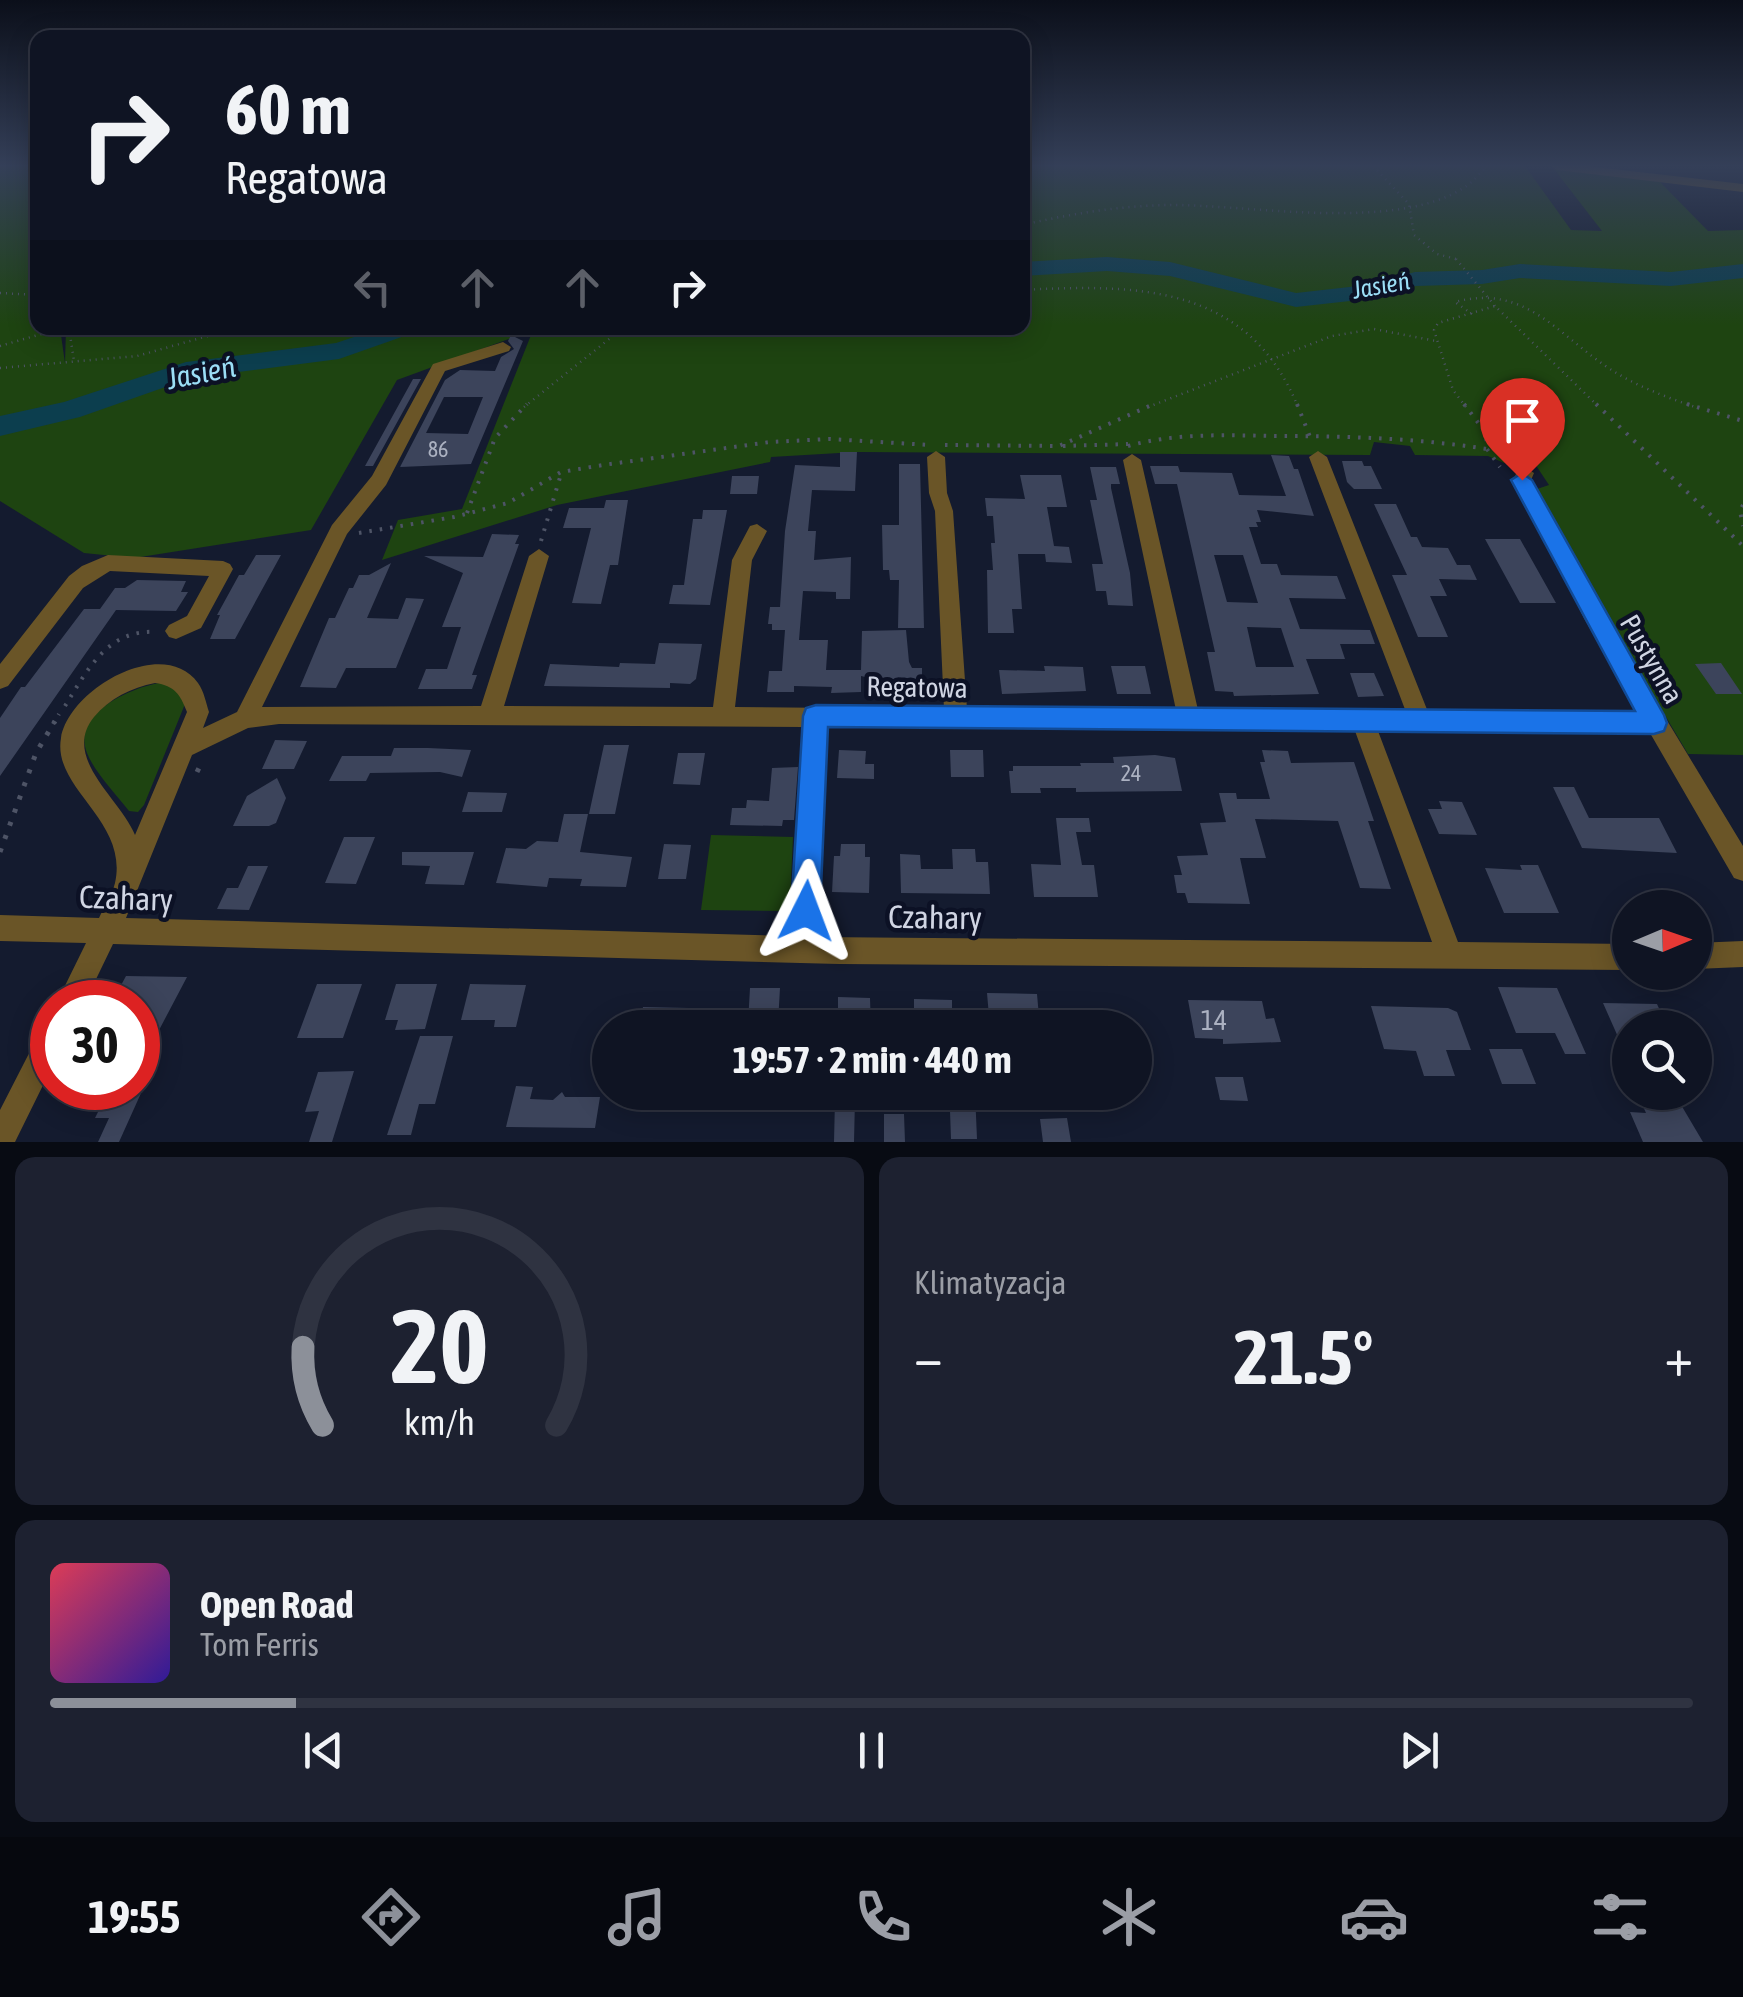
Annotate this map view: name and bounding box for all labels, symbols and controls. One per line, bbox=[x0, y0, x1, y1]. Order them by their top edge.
text: 60 m bbox=[225, 69, 351, 149]
icon: right bbox=[60, 70, 190, 200]
text: Regatowa bbox=[225, 152, 388, 204]
icon: left bbox=[345, 260, 400, 315]
icon: ahead bbox=[450, 260, 505, 315]
icon: ahead bbox=[555, 260, 610, 315]
icon: right bbox=[660, 260, 715, 315]
water label: Jasień bbox=[1349, 266, 1412, 304]
water label: Jasień bbox=[163, 349, 238, 395]
pin bbox=[1480, 378, 1565, 481]
icon: arrive bbox=[1495, 393, 1550, 448]
house number: 86 bbox=[428, 436, 448, 462]
street label: Pustynna bbox=[1614, 609, 1690, 709]
street label: Regatowa bbox=[866, 670, 968, 704]
house number: 24 bbox=[1121, 760, 1141, 786]
position arrow bbox=[754, 859, 858, 963]
street label: Czahary bbox=[78, 878, 174, 918]
north arrow bbox=[1612, 890, 1712, 990]
map controls bbox=[1612, 890, 1712, 1110]
street label: Czahary bbox=[888, 898, 982, 936]
speed limit sign: 30 bbox=[30, 980, 160, 1110]
house number: 14 bbox=[1201, 1004, 1227, 1036]
button: search bbox=[1612, 1010, 1712, 1110]
text: 19:57 · 2 min · 440 m bbox=[732, 1038, 1012, 1081]
text: Klimatyzacja bbox=[914, 1264, 1066, 1301]
text: 20 bbox=[391, 1286, 488, 1405]
text: 21.5° bbox=[1234, 1314, 1373, 1400]
text: − bbox=[914, 1325, 943, 1388]
text: + bbox=[1664, 1325, 1693, 1388]
text: km/h bbox=[404, 1402, 475, 1443]
text: Open Road bbox=[200, 1583, 354, 1626]
text: Tom Ferris bbox=[200, 1626, 319, 1663]
icon: previous bbox=[296, 1723, 351, 1778]
icon: pause bbox=[844, 1723, 899, 1778]
icon: next bbox=[1392, 1723, 1447, 1778]
icon: directions bbox=[356, 1882, 426, 1952]
icon: music bbox=[602, 1882, 672, 1952]
icon: phone bbox=[848, 1882, 918, 1952]
icon: climate bbox=[1094, 1882, 1164, 1952]
icon: car bbox=[1339, 1882, 1409, 1952]
icon: filters bbox=[1585, 1882, 1655, 1952]
text: 19:55 bbox=[88, 1891, 181, 1943]

